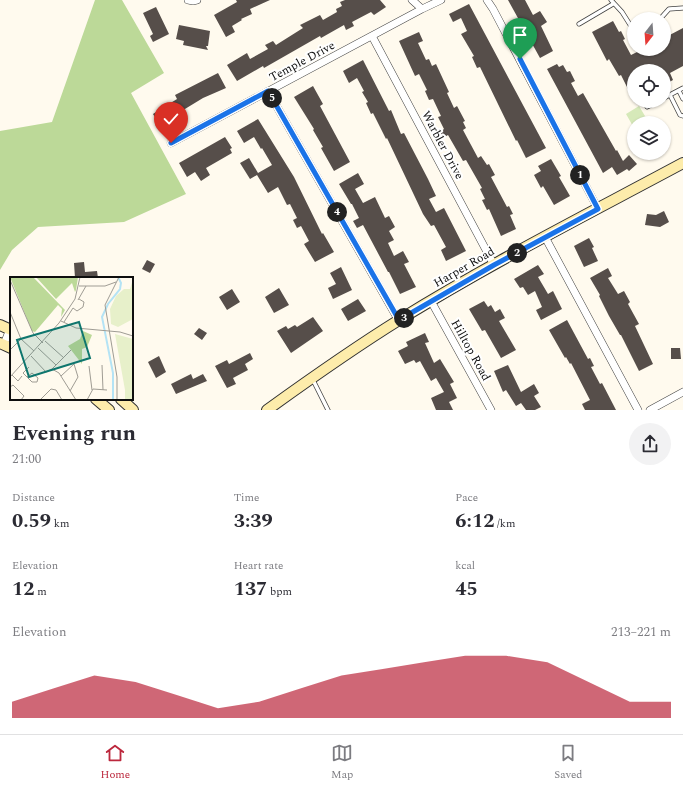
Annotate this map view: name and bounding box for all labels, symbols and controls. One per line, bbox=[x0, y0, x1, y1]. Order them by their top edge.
north arrow bbox=[627, 12, 671, 56]
map controls bbox=[627, 12, 671, 160]
pin bbox=[503, 18, 537, 59]
icon: arrive bbox=[509, 24, 531, 46]
street label: Temple Drive bbox=[266, 36, 339, 87]
button: locate bbox=[627, 64, 671, 108]
pin: 5 bbox=[262, 88, 282, 108]
text: 5 bbox=[269, 89, 275, 106]
pin bbox=[154, 102, 188, 143]
street label: Warbler Drive bbox=[416, 107, 469, 183]
icon: check bbox=[160, 108, 182, 130]
button: layers bbox=[627, 116, 671, 160]
pin: 1 bbox=[570, 165, 590, 185]
text: 1 bbox=[577, 166, 583, 183]
pin: 4 bbox=[327, 202, 347, 222]
text: 4 bbox=[334, 203, 340, 220]
street label: Harper Road bbox=[430, 242, 499, 293]
pin: 2 bbox=[507, 243, 527, 263]
text: 2 bbox=[514, 244, 520, 261]
inset map bbox=[10, 277, 133, 400]
pin: 3 bbox=[394, 308, 414, 328]
text: 3 bbox=[401, 309, 407, 326]
street label: Hilltop Road bbox=[446, 316, 496, 385]
text: Evening run bbox=[12, 417, 136, 450]
button: share bbox=[629, 423, 671, 465]
text: 21:00 bbox=[12, 449, 41, 469]
text: Distance bbox=[12, 489, 55, 506]
text: Time bbox=[234, 489, 259, 506]
text: Pace bbox=[455, 489, 478, 506]
text: 0.59 bbox=[12, 506, 51, 536]
text: 3:39 bbox=[234, 506, 273, 536]
text: 6:12 bbox=[455, 506, 494, 536]
text: km bbox=[51, 515, 69, 532]
text: /km bbox=[494, 515, 515, 532]
text: Elevation bbox=[12, 557, 58, 574]
text: Heart rate bbox=[234, 557, 283, 574]
text: kcal bbox=[455, 557, 475, 574]
text: 12 bbox=[12, 574, 34, 604]
text: 137 bbox=[234, 574, 267, 604]
text: 45 bbox=[455, 574, 478, 604]
text: m bbox=[34, 583, 47, 600]
text: bpm bbox=[267, 583, 292, 600]
text: Elevation bbox=[12, 622, 66, 642]
text: 213–221 m bbox=[611, 622, 671, 642]
tab: Home bbox=[100, 742, 130, 783]
tab: Map bbox=[331, 742, 353, 783]
tab: Saved bbox=[554, 742, 582, 783]

